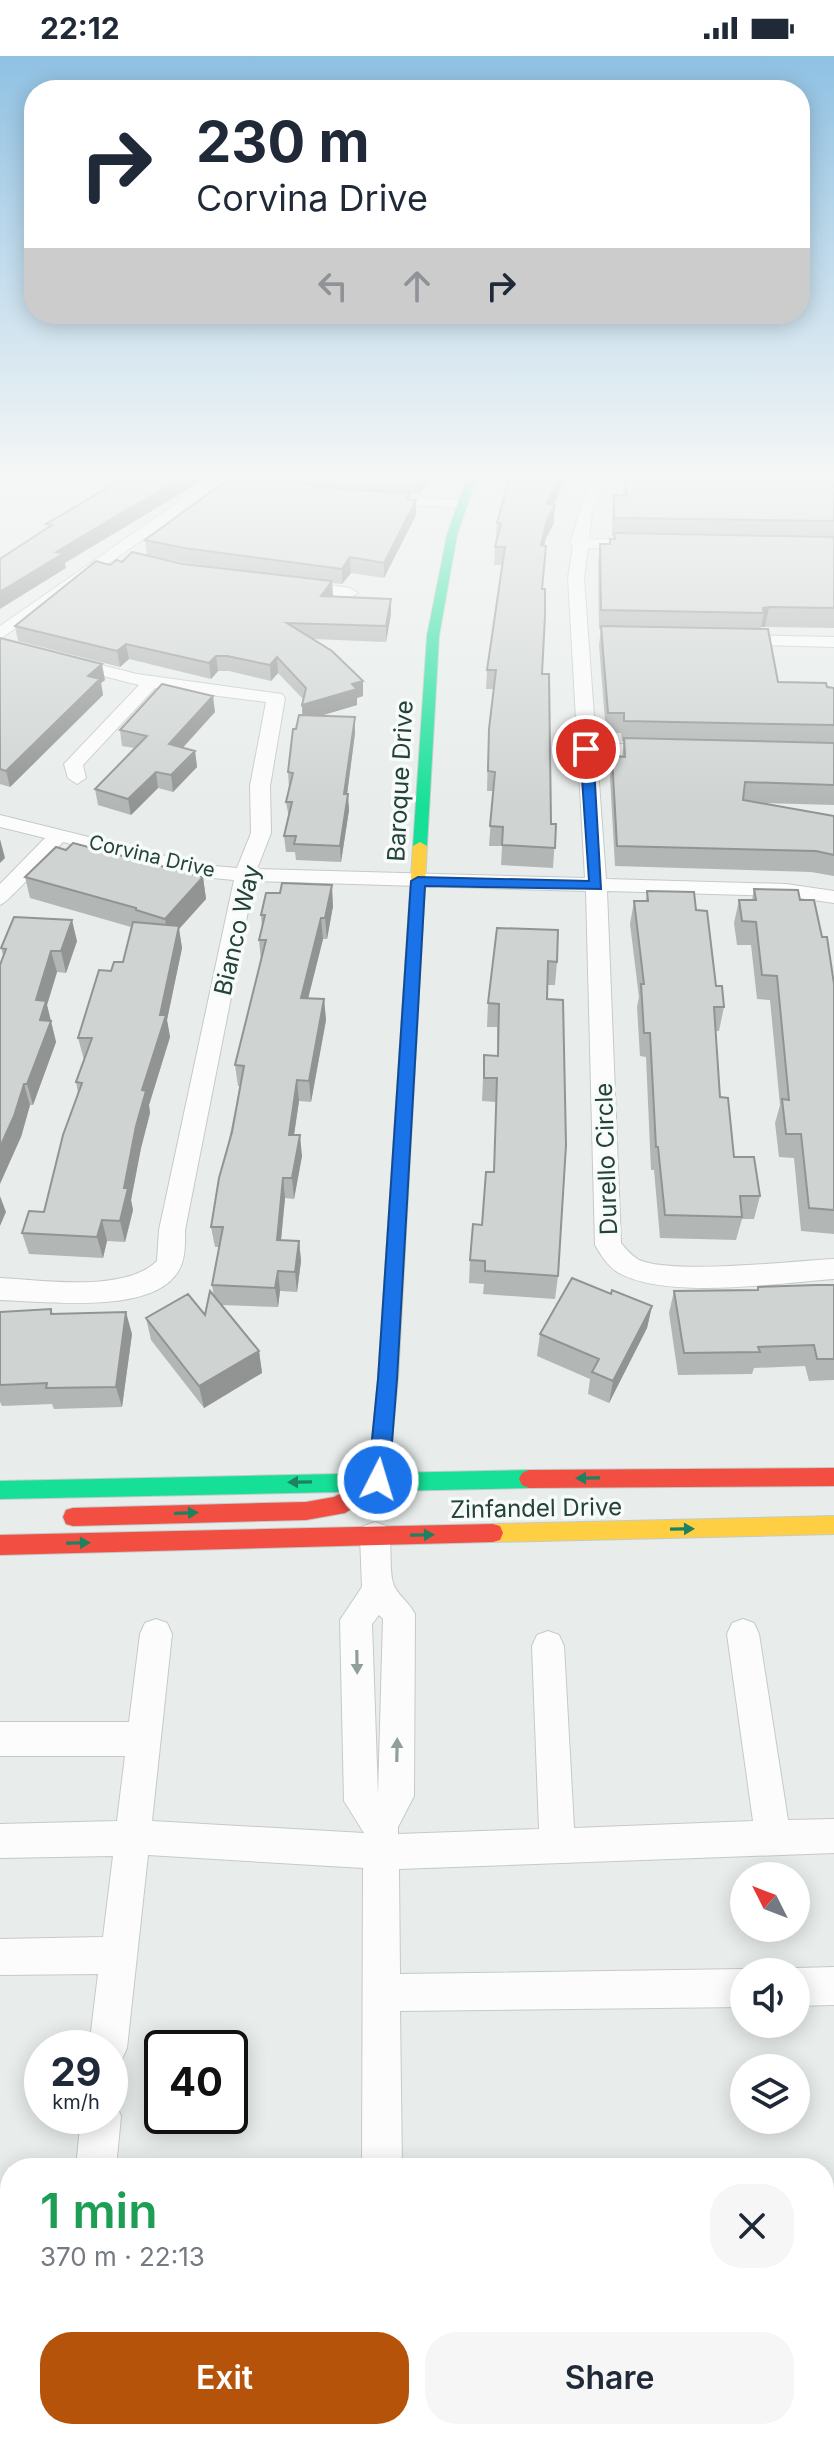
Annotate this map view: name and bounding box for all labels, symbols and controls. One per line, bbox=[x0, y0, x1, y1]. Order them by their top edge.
text: 22:12 bbox=[40, 10, 120, 46]
text: 230 m bbox=[196, 108, 370, 176]
icon: right bbox=[64, 112, 168, 216]
text: Corvina Drive bbox=[196, 176, 428, 220]
icon: left bbox=[311, 264, 355, 308]
icon: ahead bbox=[395, 264, 439, 308]
icon: right bbox=[479, 264, 523, 308]
street label: Baroque Drive bbox=[381, 700, 419, 862]
pin bbox=[552, 715, 620, 783]
icon: arrive bbox=[564, 727, 608, 771]
street label: Corvina Drive bbox=[87, 830, 217, 882]
street label: Bianco Way bbox=[208, 862, 266, 998]
street label: Durello Circle bbox=[589, 1082, 623, 1236]
position arrow bbox=[336, 1438, 420, 1522]
one-way arrow bbox=[575, 1472, 600, 1484]
one-way arrow bbox=[287, 1476, 312, 1488]
street label: Zinfandel Drive bbox=[450, 1492, 622, 1524]
one-way arrow bbox=[174, 1507, 199, 1520]
one-way arrow bbox=[670, 1523, 695, 1535]
one-way arrow bbox=[410, 1529, 435, 1541]
one-way arrow bbox=[66, 1537, 91, 1549]
one-way arrow bbox=[351, 1650, 364, 1675]
one-way arrow bbox=[391, 1737, 403, 1762]
north arrow bbox=[730, 1862, 810, 1942]
map controls bbox=[730, 1862, 810, 2134]
button: sound bbox=[730, 1958, 810, 2038]
speed limit sign: 40 bbox=[144, 2030, 248, 2134]
text: 29 bbox=[50, 2047, 102, 2096]
button: layers bbox=[730, 2054, 810, 2134]
text: km/h bbox=[52, 2090, 100, 2114]
text: 1 min bbox=[40, 2181, 158, 2240]
button: close bbox=[710, 2184, 794, 2268]
text: 370 m · 22:13 bbox=[40, 2241, 205, 2272]
button: Exit bbox=[40, 2332, 409, 2424]
button: Share bbox=[425, 2332, 794, 2424]

